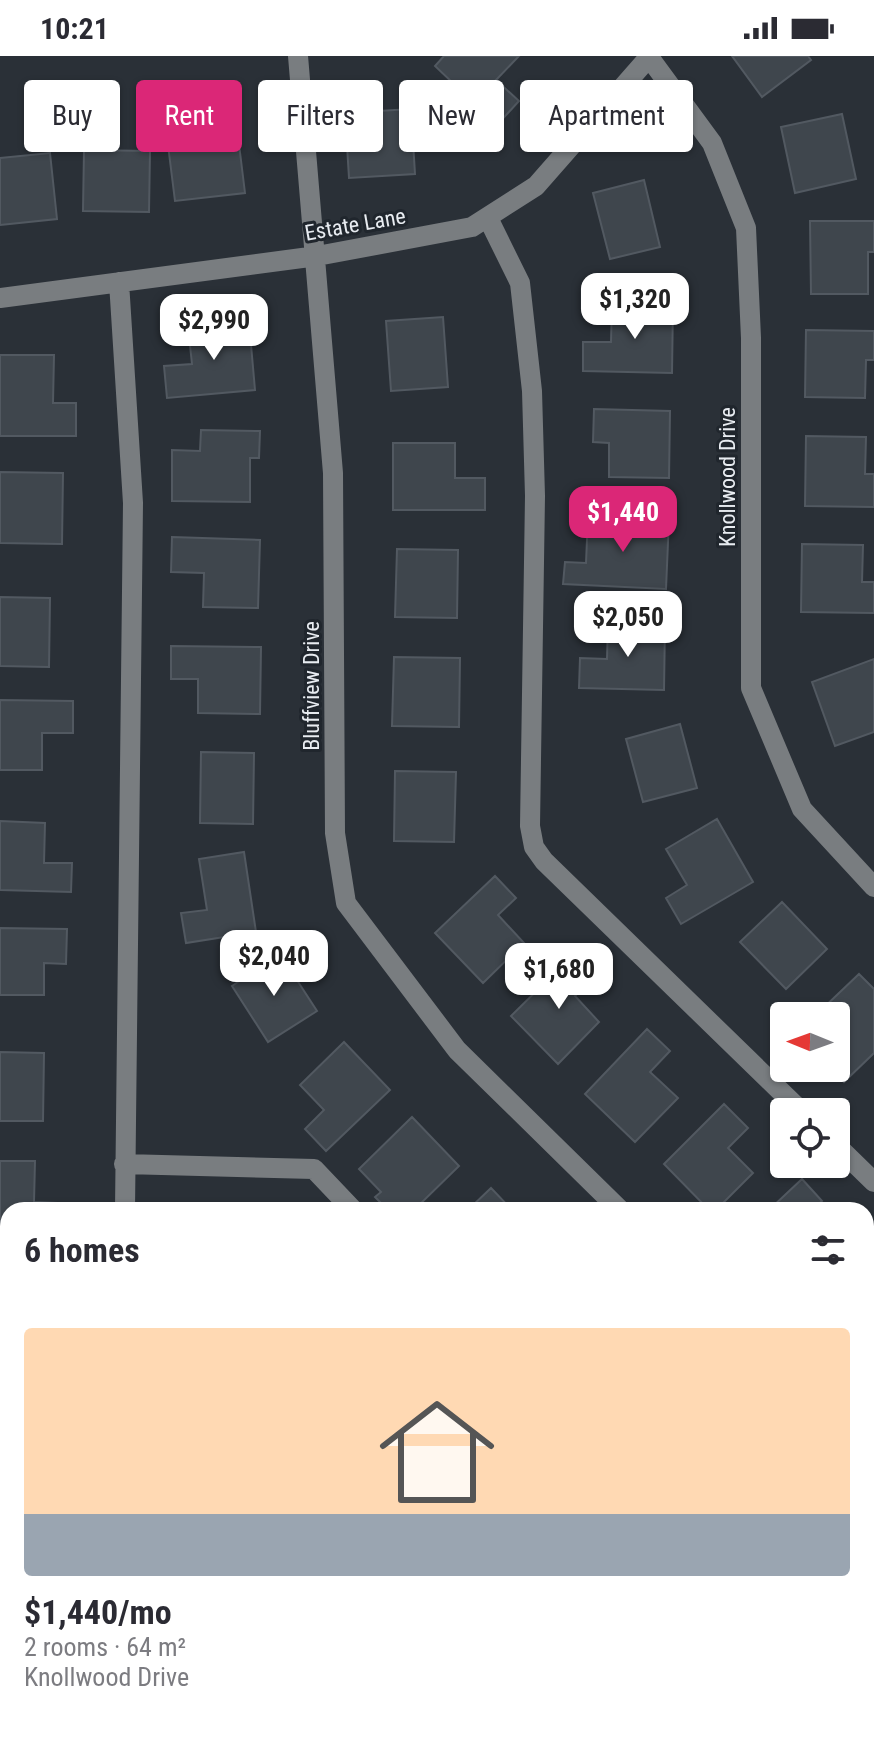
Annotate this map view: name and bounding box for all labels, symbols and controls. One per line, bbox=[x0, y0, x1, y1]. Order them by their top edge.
text: 10:21 bbox=[40, 11, 109, 46]
chip: Buy bbox=[24, 80, 120, 152]
chip: Rent bbox=[136, 80, 242, 152]
chip: Filters bbox=[258, 80, 383, 152]
chip: New bbox=[399, 80, 504, 152]
chip: Apartment bbox=[520, 80, 693, 152]
street label: Estate Lane bbox=[303, 203, 407, 246]
pin: $1,320 bbox=[570, 273, 700, 341]
text: $1,320 bbox=[599, 284, 671, 314]
pin: $2,990 bbox=[149, 294, 279, 362]
text: $2,990 bbox=[178, 305, 250, 335]
street label: Knollwood Drive bbox=[715, 407, 740, 547]
pin: $1,440 bbox=[558, 486, 688, 554]
text: $1,440 bbox=[587, 497, 659, 527]
pin: $2,050 bbox=[563, 591, 693, 659]
text: $2,050 bbox=[592, 602, 664, 632]
street label: Bluffview Drive bbox=[299, 621, 324, 751]
pin: $2,040 bbox=[209, 930, 339, 998]
text: $2,040 bbox=[238, 941, 310, 971]
pin: $1,680 bbox=[494, 943, 624, 1011]
text: $1,680 bbox=[523, 954, 595, 984]
north arrow bbox=[770, 1002, 850, 1082]
map controls bbox=[770, 1002, 850, 1178]
button: locate bbox=[770, 1098, 850, 1178]
icon: filters bbox=[806, 1228, 850, 1272]
text: 6 homes bbox=[24, 1230, 140, 1270]
icon: home bbox=[365, 1380, 509, 1524]
text: $1,440/mo bbox=[24, 1592, 172, 1632]
text: 2 rooms · 64 m² bbox=[24, 1632, 186, 1662]
text: Knollwood Drive bbox=[24, 1662, 189, 1692]

